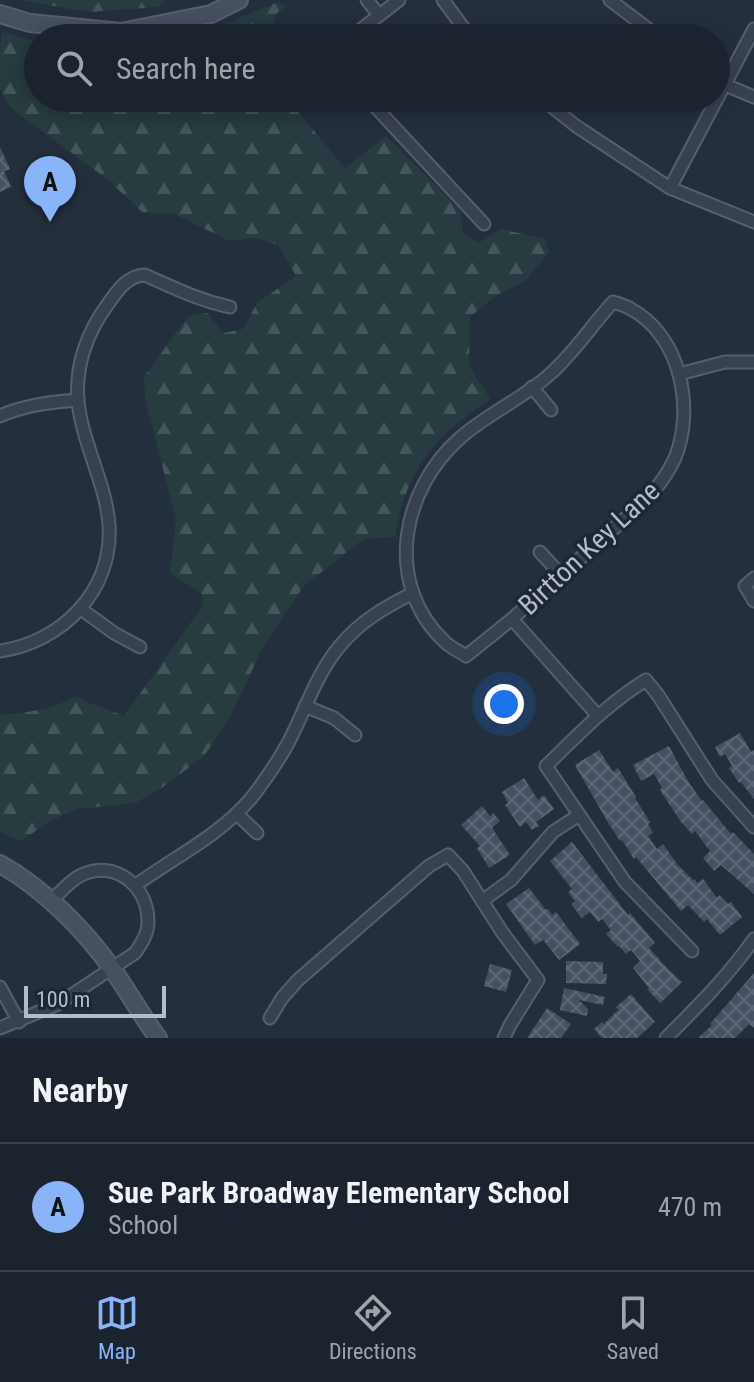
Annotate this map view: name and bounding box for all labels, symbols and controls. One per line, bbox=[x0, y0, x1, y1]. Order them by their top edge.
search box bbox=[24, 24, 730, 112]
icon: search bbox=[52, 46, 96, 90]
text: Search here bbox=[116, 51, 256, 86]
pin: A bbox=[24, 156, 76, 222]
street label: Birtton Key Lane bbox=[512, 474, 666, 622]
your location bbox=[484, 684, 524, 724]
scale bar bbox=[24, 982, 166, 1018]
text: 100 m bbox=[36, 987, 90, 1012]
text: Nearby bbox=[32, 1070, 128, 1110]
text: Sue Park Broadway Elementary School bbox=[108, 1175, 570, 1210]
text: A bbox=[50, 1192, 66, 1222]
text: 470 m bbox=[658, 1192, 722, 1222]
text: School bbox=[108, 1210, 178, 1240]
tab: Map bbox=[95, 1291, 139, 1364]
tab: Directions bbox=[329, 1291, 417, 1364]
tab: Saved bbox=[607, 1291, 659, 1364]

